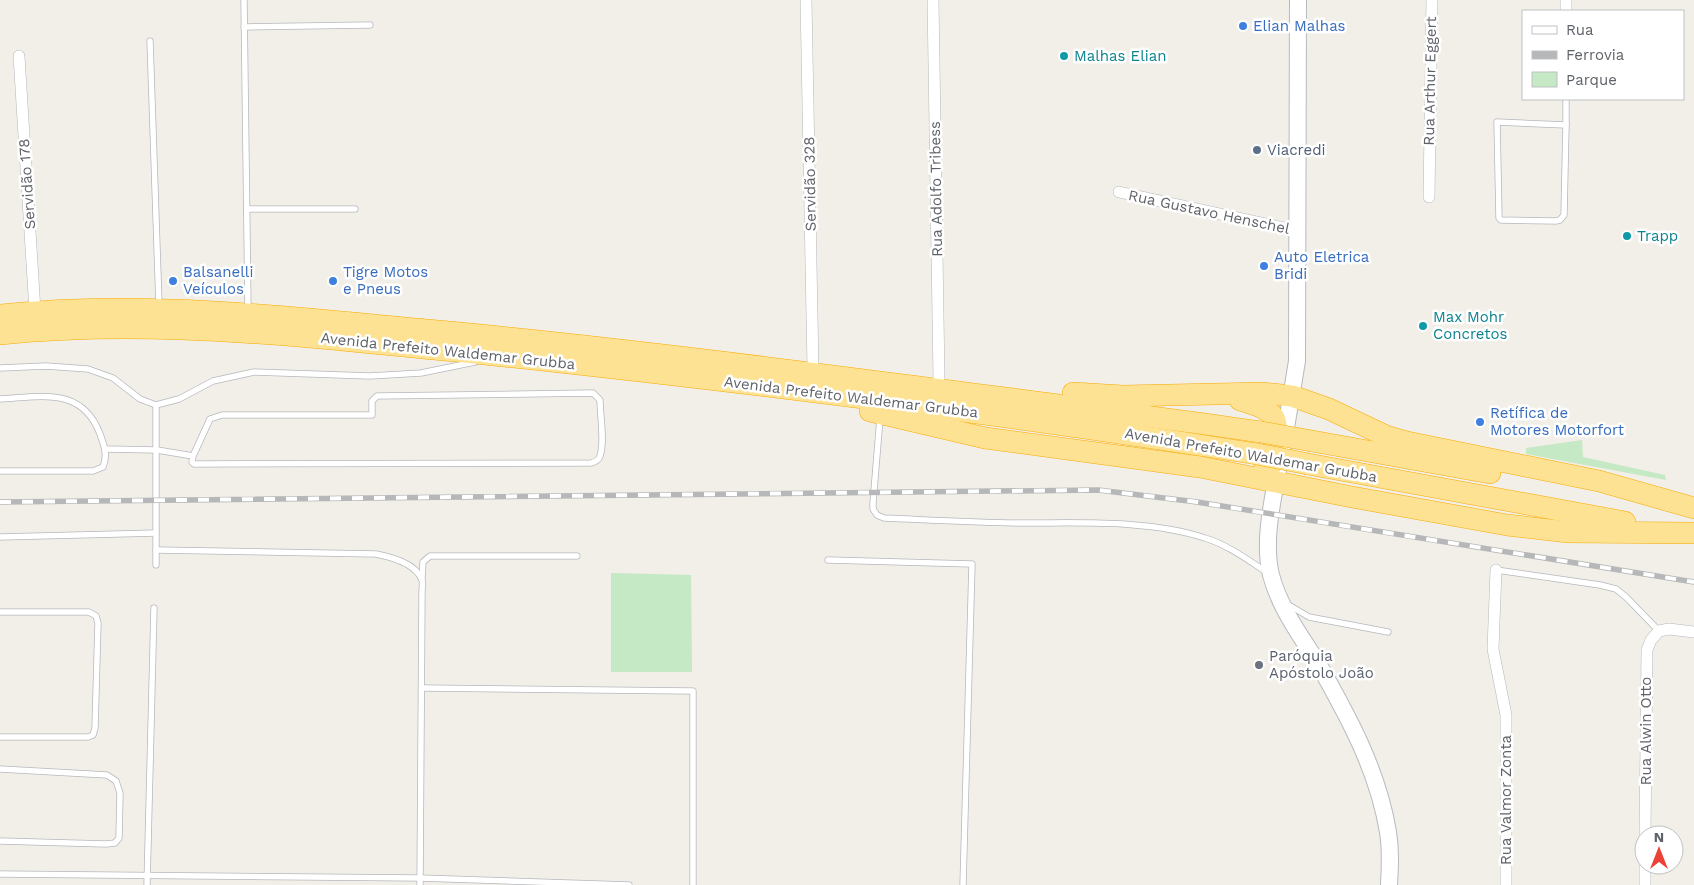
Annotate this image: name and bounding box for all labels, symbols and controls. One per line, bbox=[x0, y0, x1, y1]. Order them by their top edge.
legend bbox=[1522, 10, 1684, 100]
street label: Rua Arthur Eggert bbox=[1420, 16, 1440, 146]
place label: Elian Malhas bbox=[1253, 17, 1346, 35]
marker: Elian Malhas bbox=[1237, 20, 1249, 32]
text: Rua bbox=[1566, 21, 1594, 39]
text: Ferrovia bbox=[1566, 46, 1625, 64]
place label: Malhas Elian bbox=[1074, 47, 1167, 65]
marker: Malhas Elian bbox=[1058, 50, 1070, 62]
text: Parque bbox=[1566, 71, 1617, 89]
street label: Rua Adolfo Tribess bbox=[926, 121, 946, 257]
street label: Servidão 328 bbox=[800, 136, 820, 232]
street label: Servidão 178 bbox=[15, 138, 39, 230]
place label: Viacredi bbox=[1267, 141, 1326, 159]
marker: Viacredi bbox=[1251, 144, 1263, 156]
street label: Rua Gustavo Henschel bbox=[1127, 186, 1292, 238]
place label: Trapp bbox=[1637, 227, 1678, 245]
marker: Trapp bbox=[1621, 230, 1633, 242]
place label: Auto Eletrica Bridi bbox=[1274, 248, 1370, 283]
marker: Auto Eletrica Bridi bbox=[1258, 260, 1270, 272]
place label: Balsanelli Veículos bbox=[183, 263, 253, 298]
place label: Tigre Motos e Pneus bbox=[343, 263, 428, 298]
marker: Balsanelli Veículos bbox=[167, 275, 179, 287]
marker: Tigre Motos e Pneus bbox=[327, 275, 339, 287]
place label: Max Mohr Concretos bbox=[1433, 308, 1508, 343]
marker: Max Mohr Concretos bbox=[1417, 320, 1429, 332]
street label: Avenida Prefeito Waldemar Grubba bbox=[320, 329, 577, 373]
street label: Avenida Prefeito Waldemar Grubba bbox=[723, 372, 980, 422]
place label: Retífica de Motores Motorfort bbox=[1490, 404, 1625, 439]
marker: Retífica de Motores Motorfort bbox=[1474, 416, 1486, 428]
street label: Avenida Prefeito Waldemar Grubba bbox=[1123, 424, 1379, 486]
place label: Paróquia Apóstolo João bbox=[1269, 647, 1374, 682]
marker: Paróquia Apóstolo João bbox=[1253, 659, 1265, 671]
street label: Rua Alwin Otto bbox=[1637, 677, 1655, 785]
street label: Rua Valmor Zonta bbox=[1497, 735, 1515, 865]
north arrow bbox=[1634, 825, 1684, 875]
text: N bbox=[1654, 829, 1664, 845]

